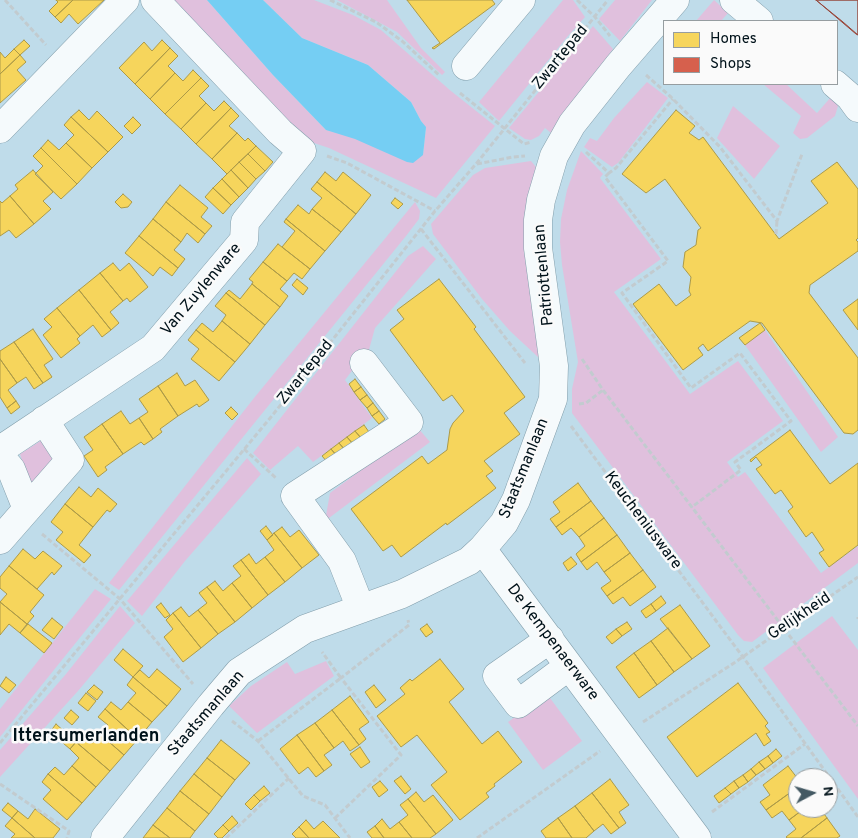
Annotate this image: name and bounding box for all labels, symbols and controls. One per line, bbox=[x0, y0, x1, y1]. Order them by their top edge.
legend bbox=[663, 20, 838, 85]
street label: Zwartepad bbox=[529, 22, 593, 94]
text: Homes bbox=[710, 30, 757, 49]
text: Shops bbox=[710, 55, 751, 74]
street label: Patriottenlaan bbox=[531, 223, 559, 327]
street label: Van Zuylenware bbox=[158, 240, 246, 340]
street label: Zwartepad bbox=[274, 337, 338, 409]
street label: Staatsmanlaan bbox=[496, 416, 554, 522]
street label: Keucheniusware bbox=[599, 468, 685, 574]
street label: De Kempenaerware bbox=[502, 581, 602, 705]
street label: Gelijkheid bbox=[765, 589, 835, 645]
street label: Staatsmanlaan bbox=[165, 667, 249, 761]
district label: Ittersumerlanden bbox=[13, 726, 159, 748]
north arrow bbox=[788, 768, 838, 818]
text: N bbox=[818, 786, 836, 797]

